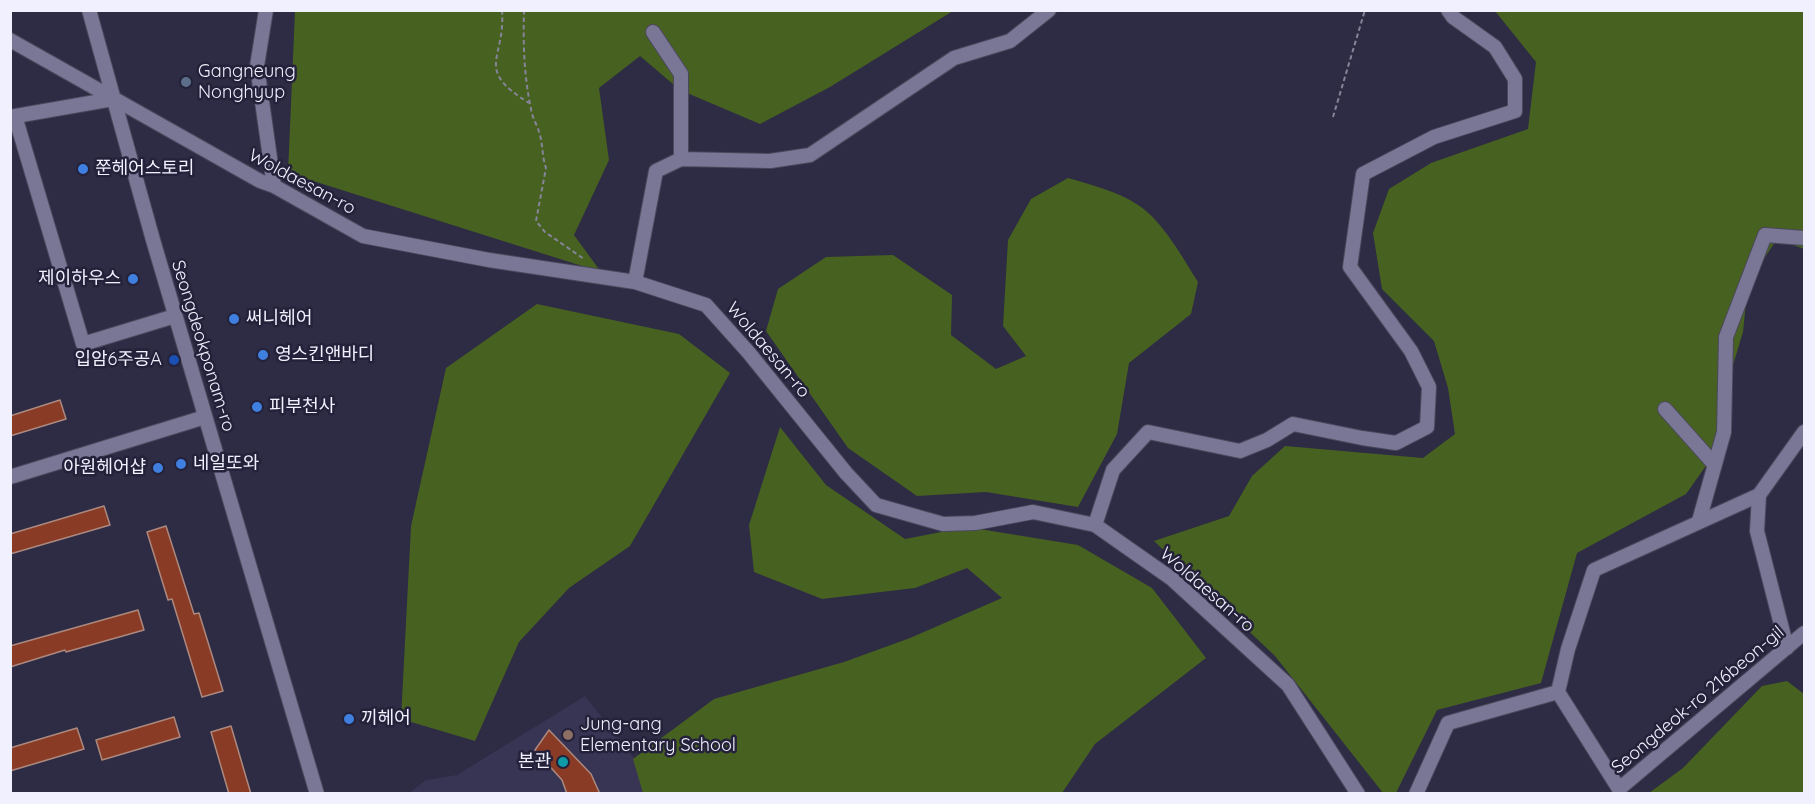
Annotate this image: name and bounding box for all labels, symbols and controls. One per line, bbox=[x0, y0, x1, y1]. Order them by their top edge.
place label: Gangneung Nonghyup bbox=[198, 61, 296, 104]
marker: Gangneung Nonghyup bbox=[179, 75, 193, 89]
street label: Woldaesan-ro bbox=[245, 145, 359, 219]
place label: 쭌헤어스토리 bbox=[95, 158, 194, 180]
marker: 쭌헤어스토리 bbox=[76, 162, 90, 176]
street label: Seongdeokponam-ro bbox=[167, 258, 239, 434]
place label: 제이하우스 bbox=[38, 268, 121, 290]
marker: 제이하우스 bbox=[126, 272, 140, 286]
street label: Woldaesan-ro bbox=[722, 298, 814, 402]
place label: 써니헤어 bbox=[246, 308, 312, 330]
marker: 써니헤어 bbox=[227, 312, 241, 326]
place label: 영스킨앤바디 bbox=[275, 344, 374, 366]
marker: 영스킨앤바디 bbox=[256, 348, 270, 362]
place label: 입암6주공A bbox=[74, 349, 162, 371]
marker: 입암6주공A bbox=[167, 353, 181, 367]
place label: 피부천사 bbox=[269, 396, 335, 418]
marker: 피부천사 bbox=[250, 400, 264, 414]
place label: 네일또와 bbox=[193, 453, 259, 475]
place label: 아원헤어샵 bbox=[63, 457, 146, 479]
marker: 네일또와 bbox=[174, 457, 188, 471]
marker: 아원헤어샵 bbox=[151, 461, 165, 475]
street label: Woldaesan-ro bbox=[1155, 543, 1259, 637]
street label: Seongdeok-ro 216beon-gil bbox=[1607, 622, 1789, 778]
place label: 끼헤어 bbox=[361, 708, 411, 730]
marker: 끼헤어 bbox=[342, 712, 356, 726]
place label: Jung-ang Elementary School bbox=[580, 714, 736, 756]
marker: Jung-ang Elementary School bbox=[561, 728, 575, 742]
place label: 본관 bbox=[518, 751, 551, 773]
marker: 본관 bbox=[556, 755, 570, 769]

